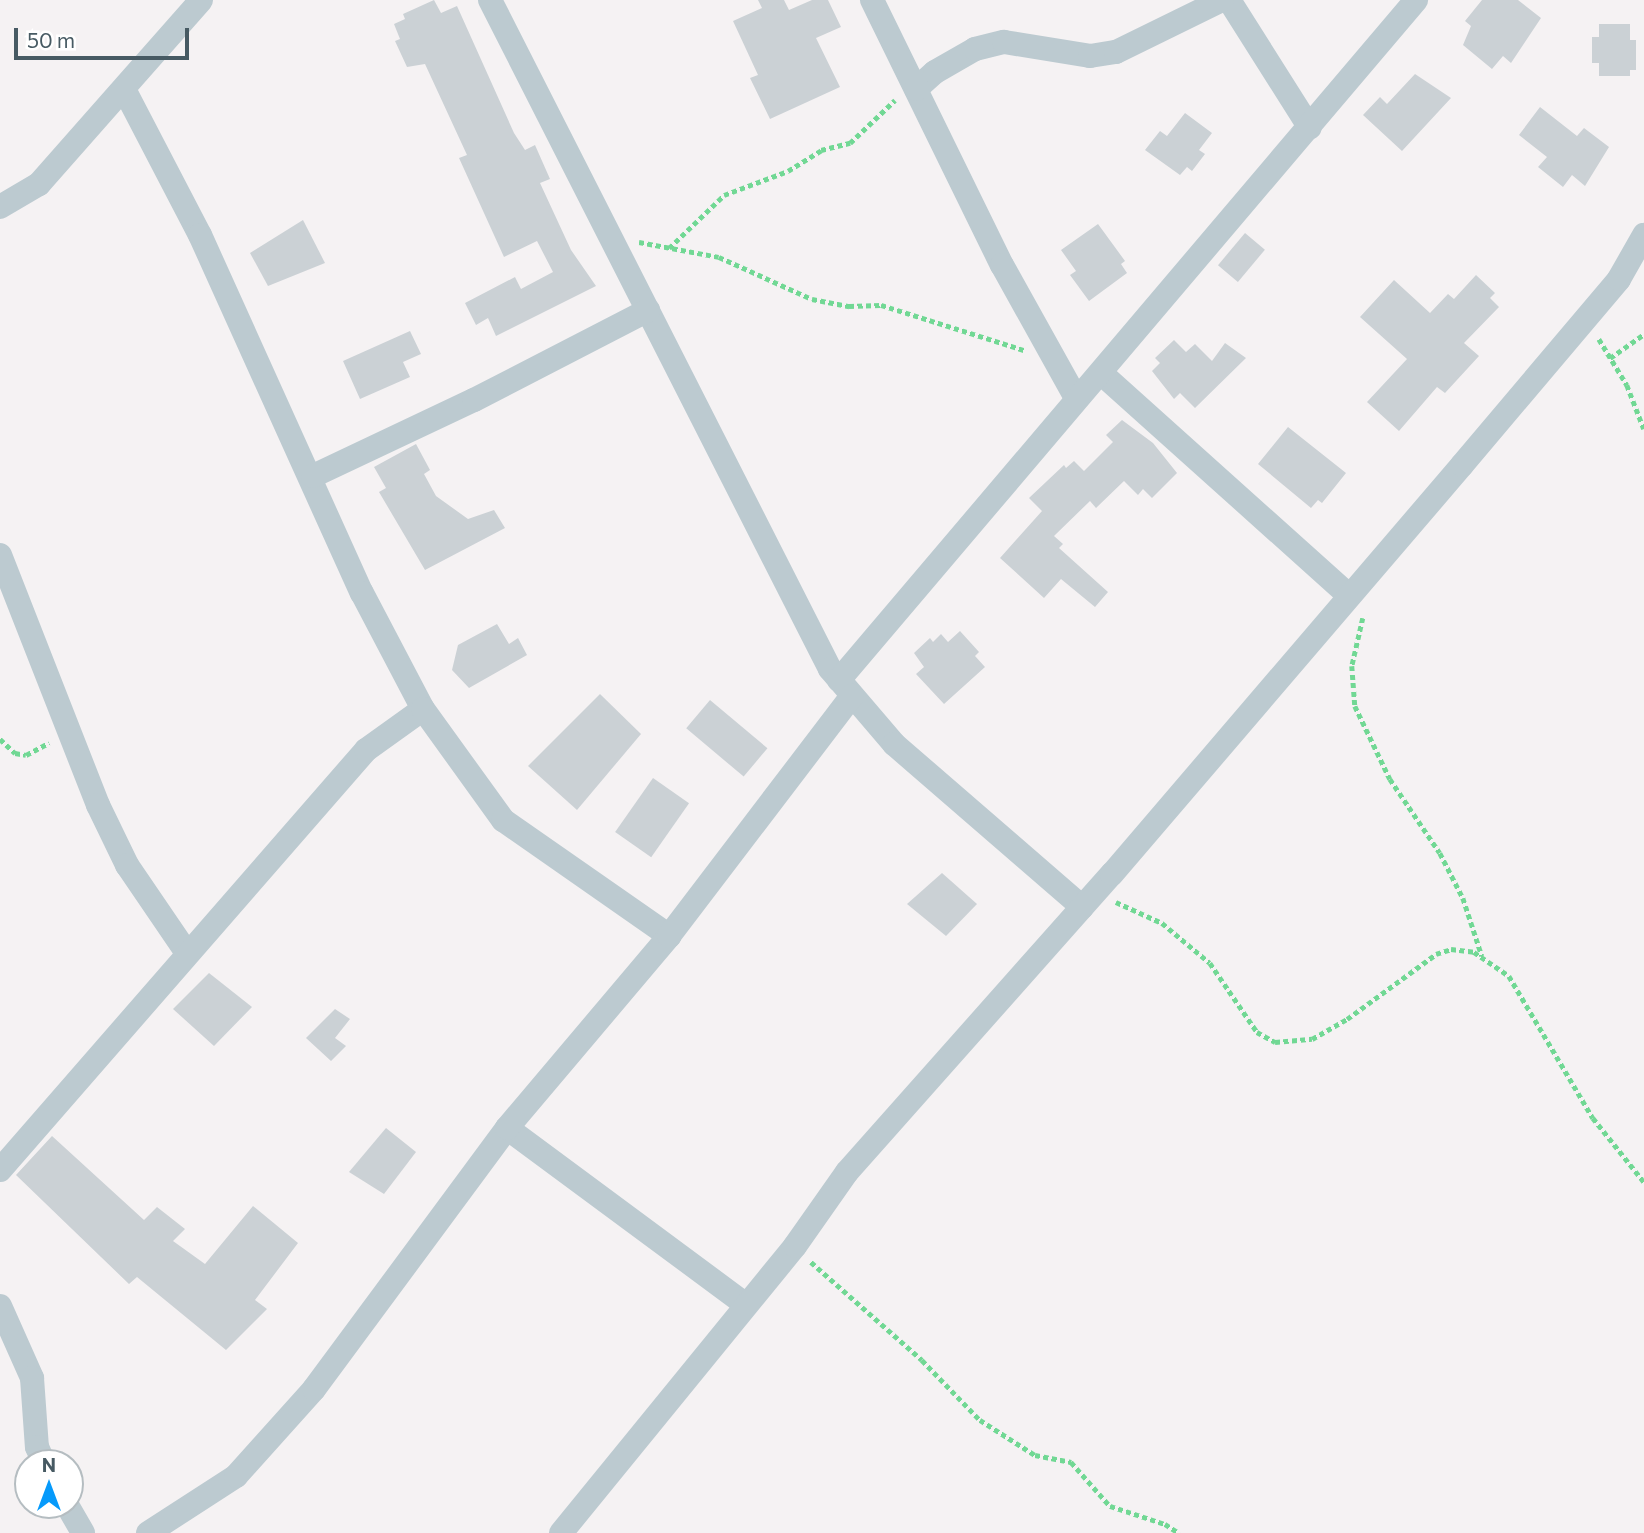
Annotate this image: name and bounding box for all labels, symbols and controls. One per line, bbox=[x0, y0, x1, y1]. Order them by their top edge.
scale bar bbox=[18, 14, 192, 58]
text: 50 m bbox=[27, 27, 75, 52]
north arrow bbox=[14, 1449, 84, 1519]
text: N bbox=[42, 1453, 56, 1476]

